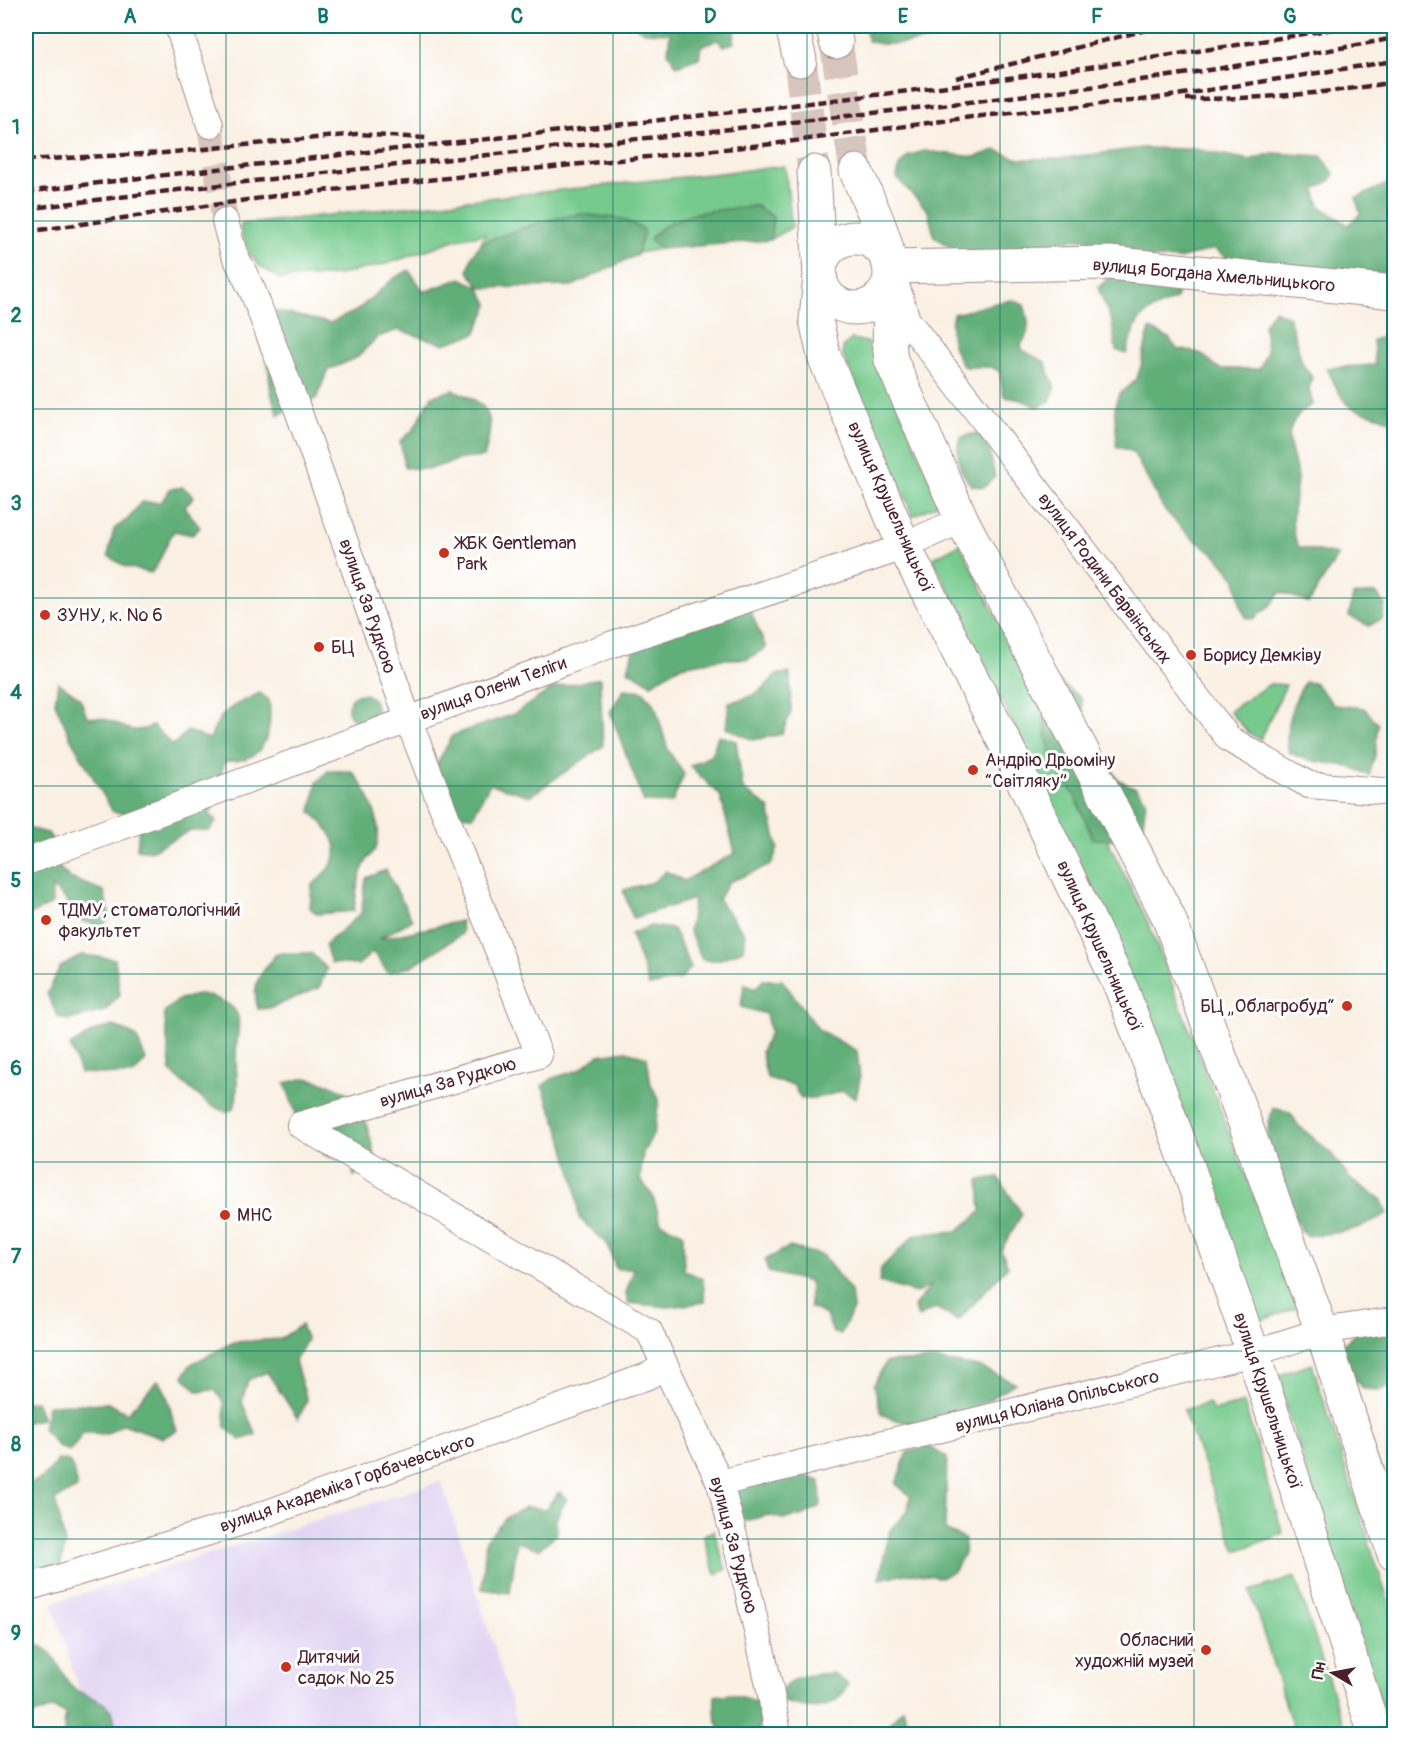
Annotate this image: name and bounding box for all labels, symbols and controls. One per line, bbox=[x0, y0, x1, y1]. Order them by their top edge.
text: A bbox=[124, 4, 137, 29]
text: B bbox=[317, 4, 329, 29]
text: C bbox=[511, 4, 523, 29]
text: D bbox=[704, 4, 717, 29]
text: E bbox=[898, 4, 909, 29]
text: F bbox=[1091, 4, 1103, 29]
text: G bbox=[1283, 4, 1297, 29]
text: 1 bbox=[12, 115, 20, 140]
street label: вулиця Богдана Хмельницького bbox=[1092, 253, 1337, 298]
text: 2 bbox=[10, 303, 22, 328]
street label: вулиця Крушельницької bbox=[842, 418, 939, 596]
street label: вулиця Родини Барвінських bbox=[1033, 488, 1177, 668]
text: 3 bbox=[10, 491, 22, 516]
place label: ЖБК Gentleman Park bbox=[453, 532, 577, 576]
street label: вулиця За Рудкою bbox=[334, 536, 401, 677]
marker: ЖБК Gentleman Park bbox=[437, 546, 451, 560]
place label: ЗУНУ, к. № 6 bbox=[57, 604, 163, 627]
marker: ЗУНУ, к. № 6 bbox=[38, 608, 52, 622]
place label: БЦ bbox=[331, 636, 355, 659]
marker: БЦ bbox=[312, 640, 326, 654]
place label: Борису Демківу bbox=[1203, 644, 1322, 667]
marker: Борису Демківу bbox=[1184, 648, 1198, 662]
street label: вулиця Олени Теліги bbox=[417, 651, 569, 726]
text: 4 bbox=[10, 680, 22, 705]
place label: Андрію Дрьоміну “Світляку” bbox=[985, 749, 1115, 793]
marker: Андрію Дрьоміну “Світляку” bbox=[966, 763, 980, 777]
street label: вулиця Крушельницької bbox=[1051, 857, 1148, 1035]
text: 5 bbox=[11, 868, 22, 893]
place label: ТДМУ, стоматологічний факультет bbox=[58, 899, 241, 943]
marker: ТДМУ, стоматологічний факультет bbox=[39, 913, 53, 927]
place label: БЦ „Облагробуд“ bbox=[1200, 995, 1335, 1018]
marker: БЦ „Облагробуд“ bbox=[1340, 999, 1354, 1013]
street label: вулиця За Рудкою bbox=[377, 1052, 519, 1113]
text: 6 bbox=[10, 1056, 22, 1081]
place label: МНС bbox=[237, 1204, 272, 1227]
marker: МНС bbox=[218, 1208, 232, 1222]
text: 7 bbox=[11, 1244, 22, 1269]
street label: вулиця Крушельницької bbox=[1228, 1310, 1307, 1493]
street label: вулиця Юліана Опільського bbox=[953, 1365, 1162, 1438]
street label: вулиця Академіка Горбачевського bbox=[217, 1429, 478, 1538]
text: 8 bbox=[11, 1432, 21, 1457]
street label: вулиця За Рудкою bbox=[704, 1474, 763, 1616]
text: 9 bbox=[11, 1621, 21, 1646]
place label: Обласний художній музей bbox=[1075, 1629, 1194, 1673]
marker: Обласний художній музей bbox=[1199, 1643, 1213, 1657]
north arrow bbox=[1303, 1643, 1363, 1703]
place label: Дитячий садок № 25 bbox=[297, 1646, 395, 1690]
marker: Дитячий садок № 25 bbox=[279, 1660, 293, 1674]
text: Пн bbox=[1308, 1660, 1331, 1681]

